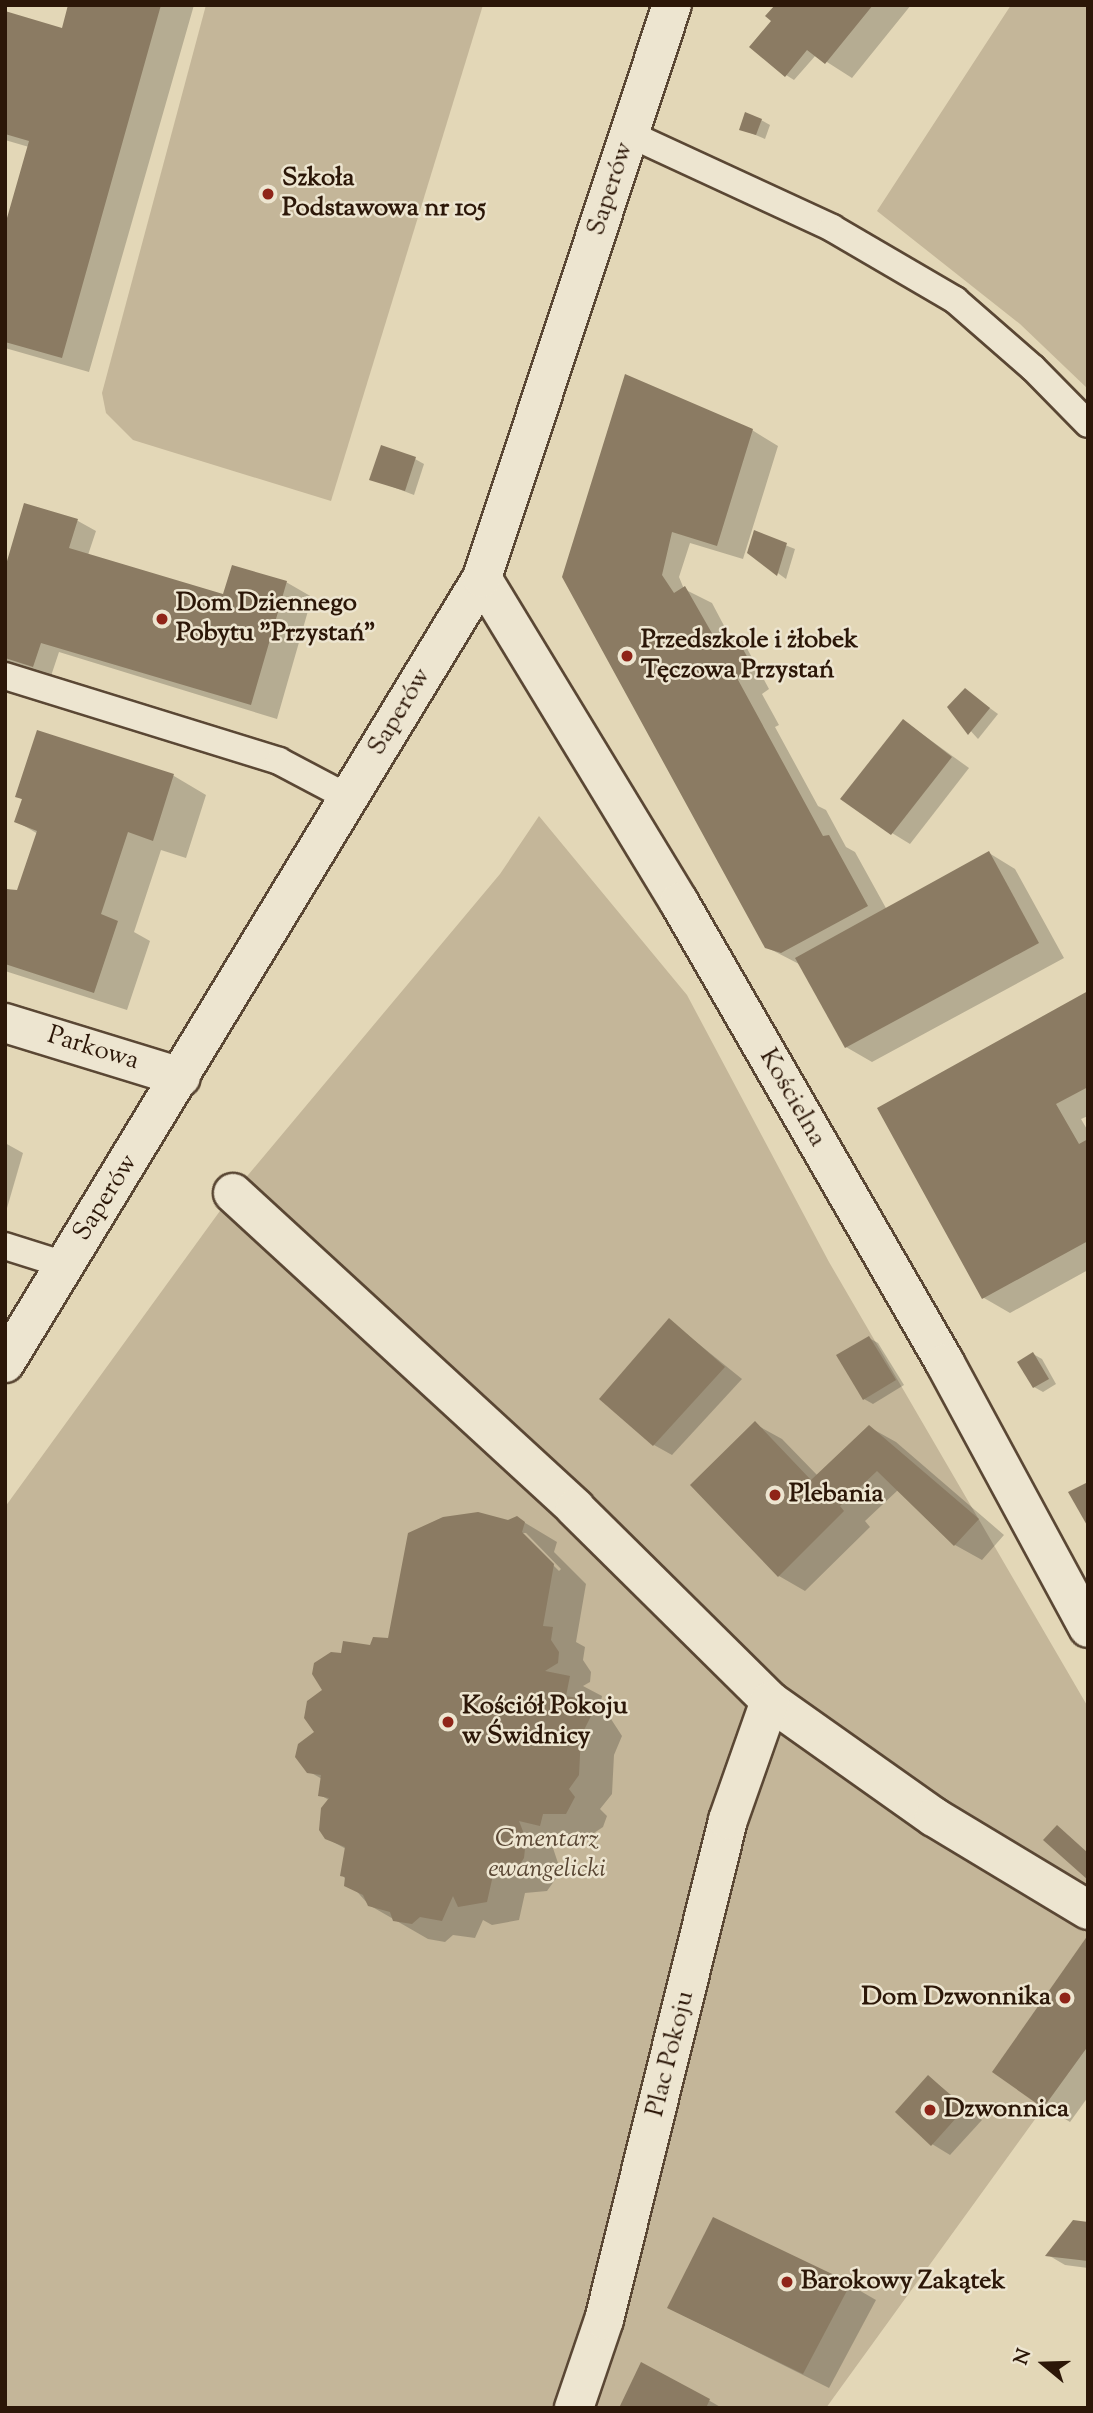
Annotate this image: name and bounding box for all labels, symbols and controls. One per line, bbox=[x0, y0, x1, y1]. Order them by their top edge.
street label: Saperów bbox=[581, 138, 641, 240]
place label: Szkoła Podstawowa nr 105 bbox=[282, 163, 486, 224]
marker: Szkoła Podstawowa nr 105 bbox=[260, 186, 276, 202]
place label: Dom Dziennego Pobytu "Przystań" bbox=[176, 588, 376, 650]
marker: Dom Dziennego Pobytu "Przystań" bbox=[154, 611, 170, 627]
place label: Przedszkole i żłobek Tęczowa Przystań bbox=[641, 625, 858, 686]
marker: Przedszkole i żłobek Tęczowa Przystań bbox=[619, 648, 635, 664]
street label: Saperów bbox=[362, 663, 438, 761]
street label: Parkowa bbox=[43, 1020, 143, 1078]
street label: Kościelna bbox=[752, 1044, 832, 1152]
street label: Saperów bbox=[67, 1149, 145, 1247]
place label: Plebania bbox=[789, 1479, 883, 1511]
marker: Plebania bbox=[767, 1487, 783, 1503]
place label: Kościół Pokoju w Świdnicy bbox=[462, 1691, 628, 1752]
marker: Kościół Pokoju w Świdnicy bbox=[440, 1714, 456, 1730]
park label: Cmentarz ewangelicki bbox=[488, 1824, 606, 1885]
place label: Dom Dzwonnika bbox=[862, 1982, 1051, 2014]
street label: Plac Pokoju bbox=[640, 1988, 702, 2120]
marker: Dom Dzwonnika bbox=[1057, 1990, 1073, 2006]
place label: Dzwonnica bbox=[944, 2094, 1069, 2126]
marker: Dzwonnica bbox=[922, 2102, 938, 2118]
place label: Barokowy Zakątek bbox=[801, 2266, 1005, 2298]
marker: Barokowy Zakątek bbox=[779, 2274, 795, 2290]
north arrow bbox=[1009, 2329, 1079, 2399]
text: N bbox=[1008, 2345, 1039, 2369]

